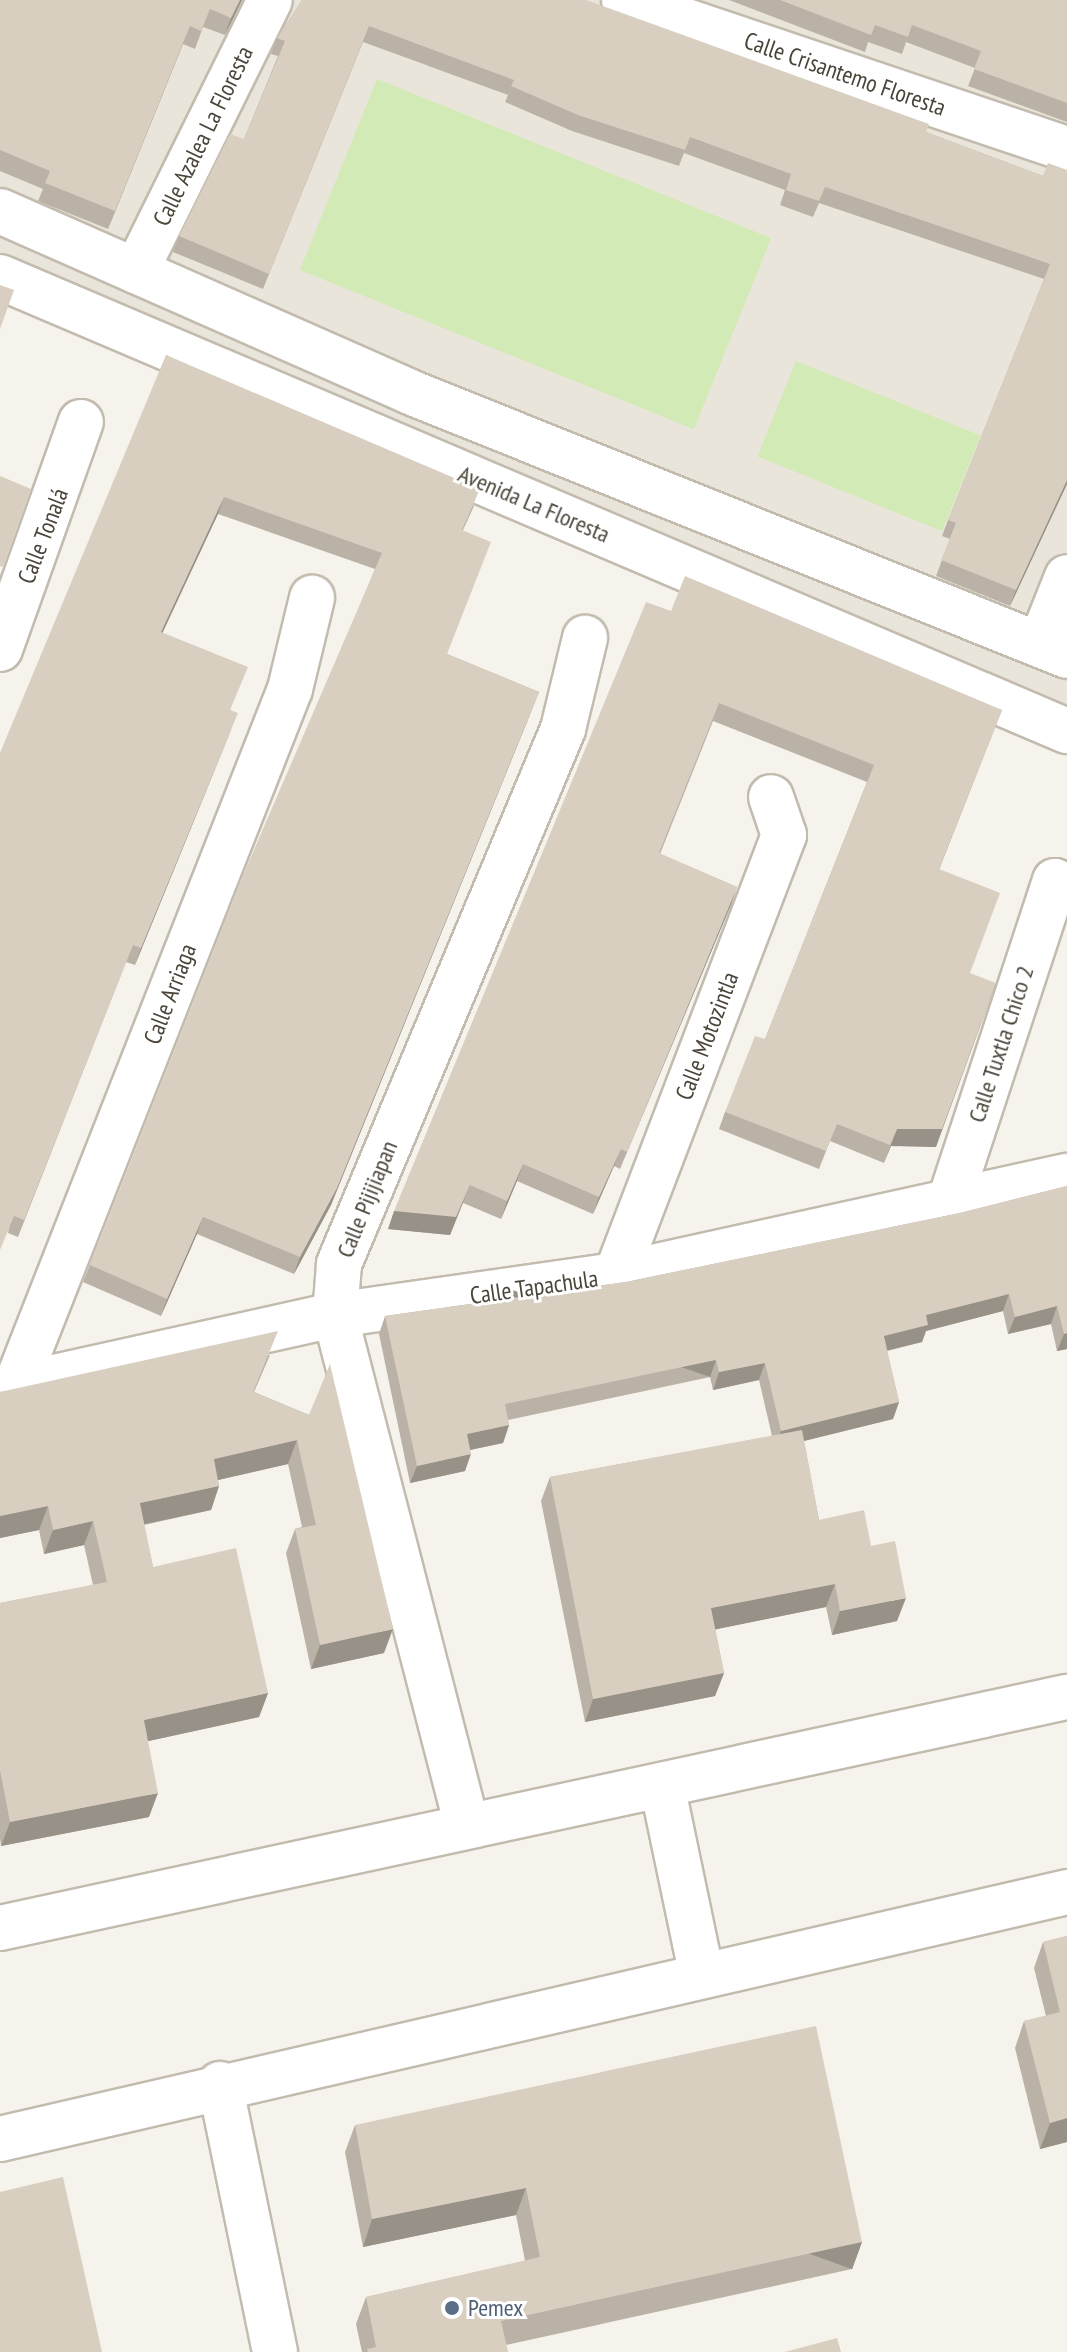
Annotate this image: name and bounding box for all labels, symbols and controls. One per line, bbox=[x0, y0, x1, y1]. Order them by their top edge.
street label: Calle Crisantemo Floresta bbox=[740, 26, 950, 122]
street label: Calle Azalea La Floresta bbox=[147, 41, 259, 231]
street label: Avenida La Floresta bbox=[454, 459, 614, 549]
street label: Calle Tonalá bbox=[12, 484, 74, 588]
street label: Calle Arriaga bbox=[138, 939, 202, 1049]
street label: Calle Tuxtla Chico 2 bbox=[962, 962, 1040, 1126]
street label: Calle Motozintla bbox=[669, 968, 745, 1104]
street label: Calle Pijijiapan bbox=[331, 1136, 403, 1262]
street label: Calle Tapachula bbox=[468, 1264, 600, 1310]
place label: Pemex bbox=[468, 2294, 523, 2322]
marker: Pemex bbox=[443, 2299, 461, 2317]

